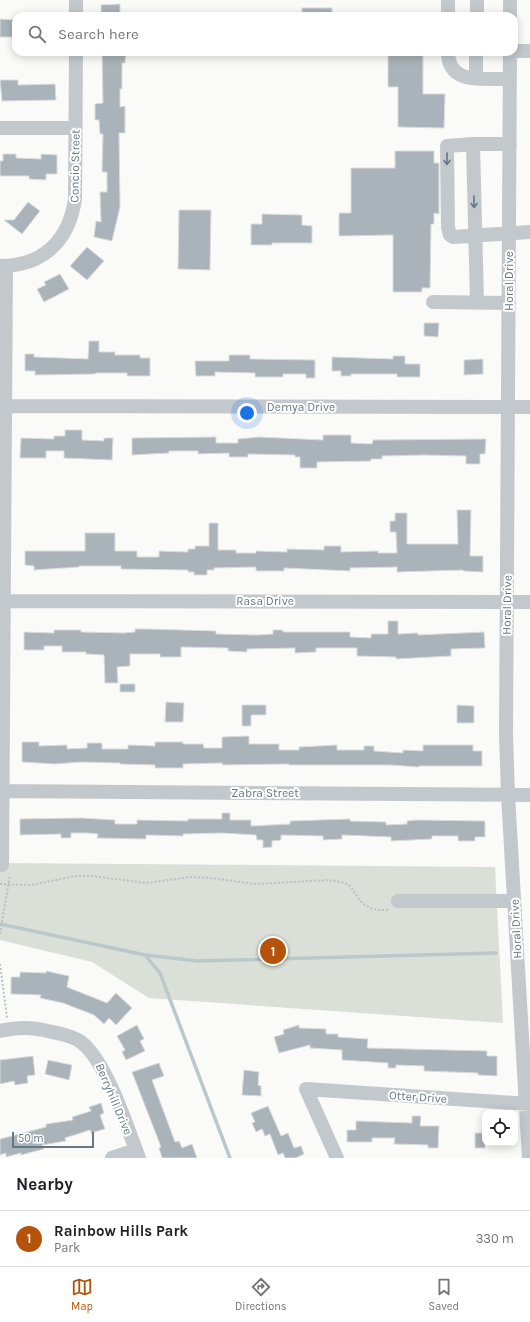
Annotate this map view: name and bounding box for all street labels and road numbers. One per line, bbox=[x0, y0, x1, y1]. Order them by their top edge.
street label: Concio Street bbox=[67, 129, 83, 203]
street label: Horal Drive bbox=[502, 251, 516, 311]
street label: Demya Drive bbox=[267, 400, 335, 414]
street label: Horal Drive bbox=[499, 575, 515, 635]
street label: Rasa Drive bbox=[236, 594, 294, 608]
street label: Zabra Street bbox=[231, 786, 299, 800]
street label: Horal Drive bbox=[507, 899, 525, 959]
street label: Berryhill Drive bbox=[93, 1061, 135, 1137]
street label: Otter Drive bbox=[389, 1088, 447, 1106]

